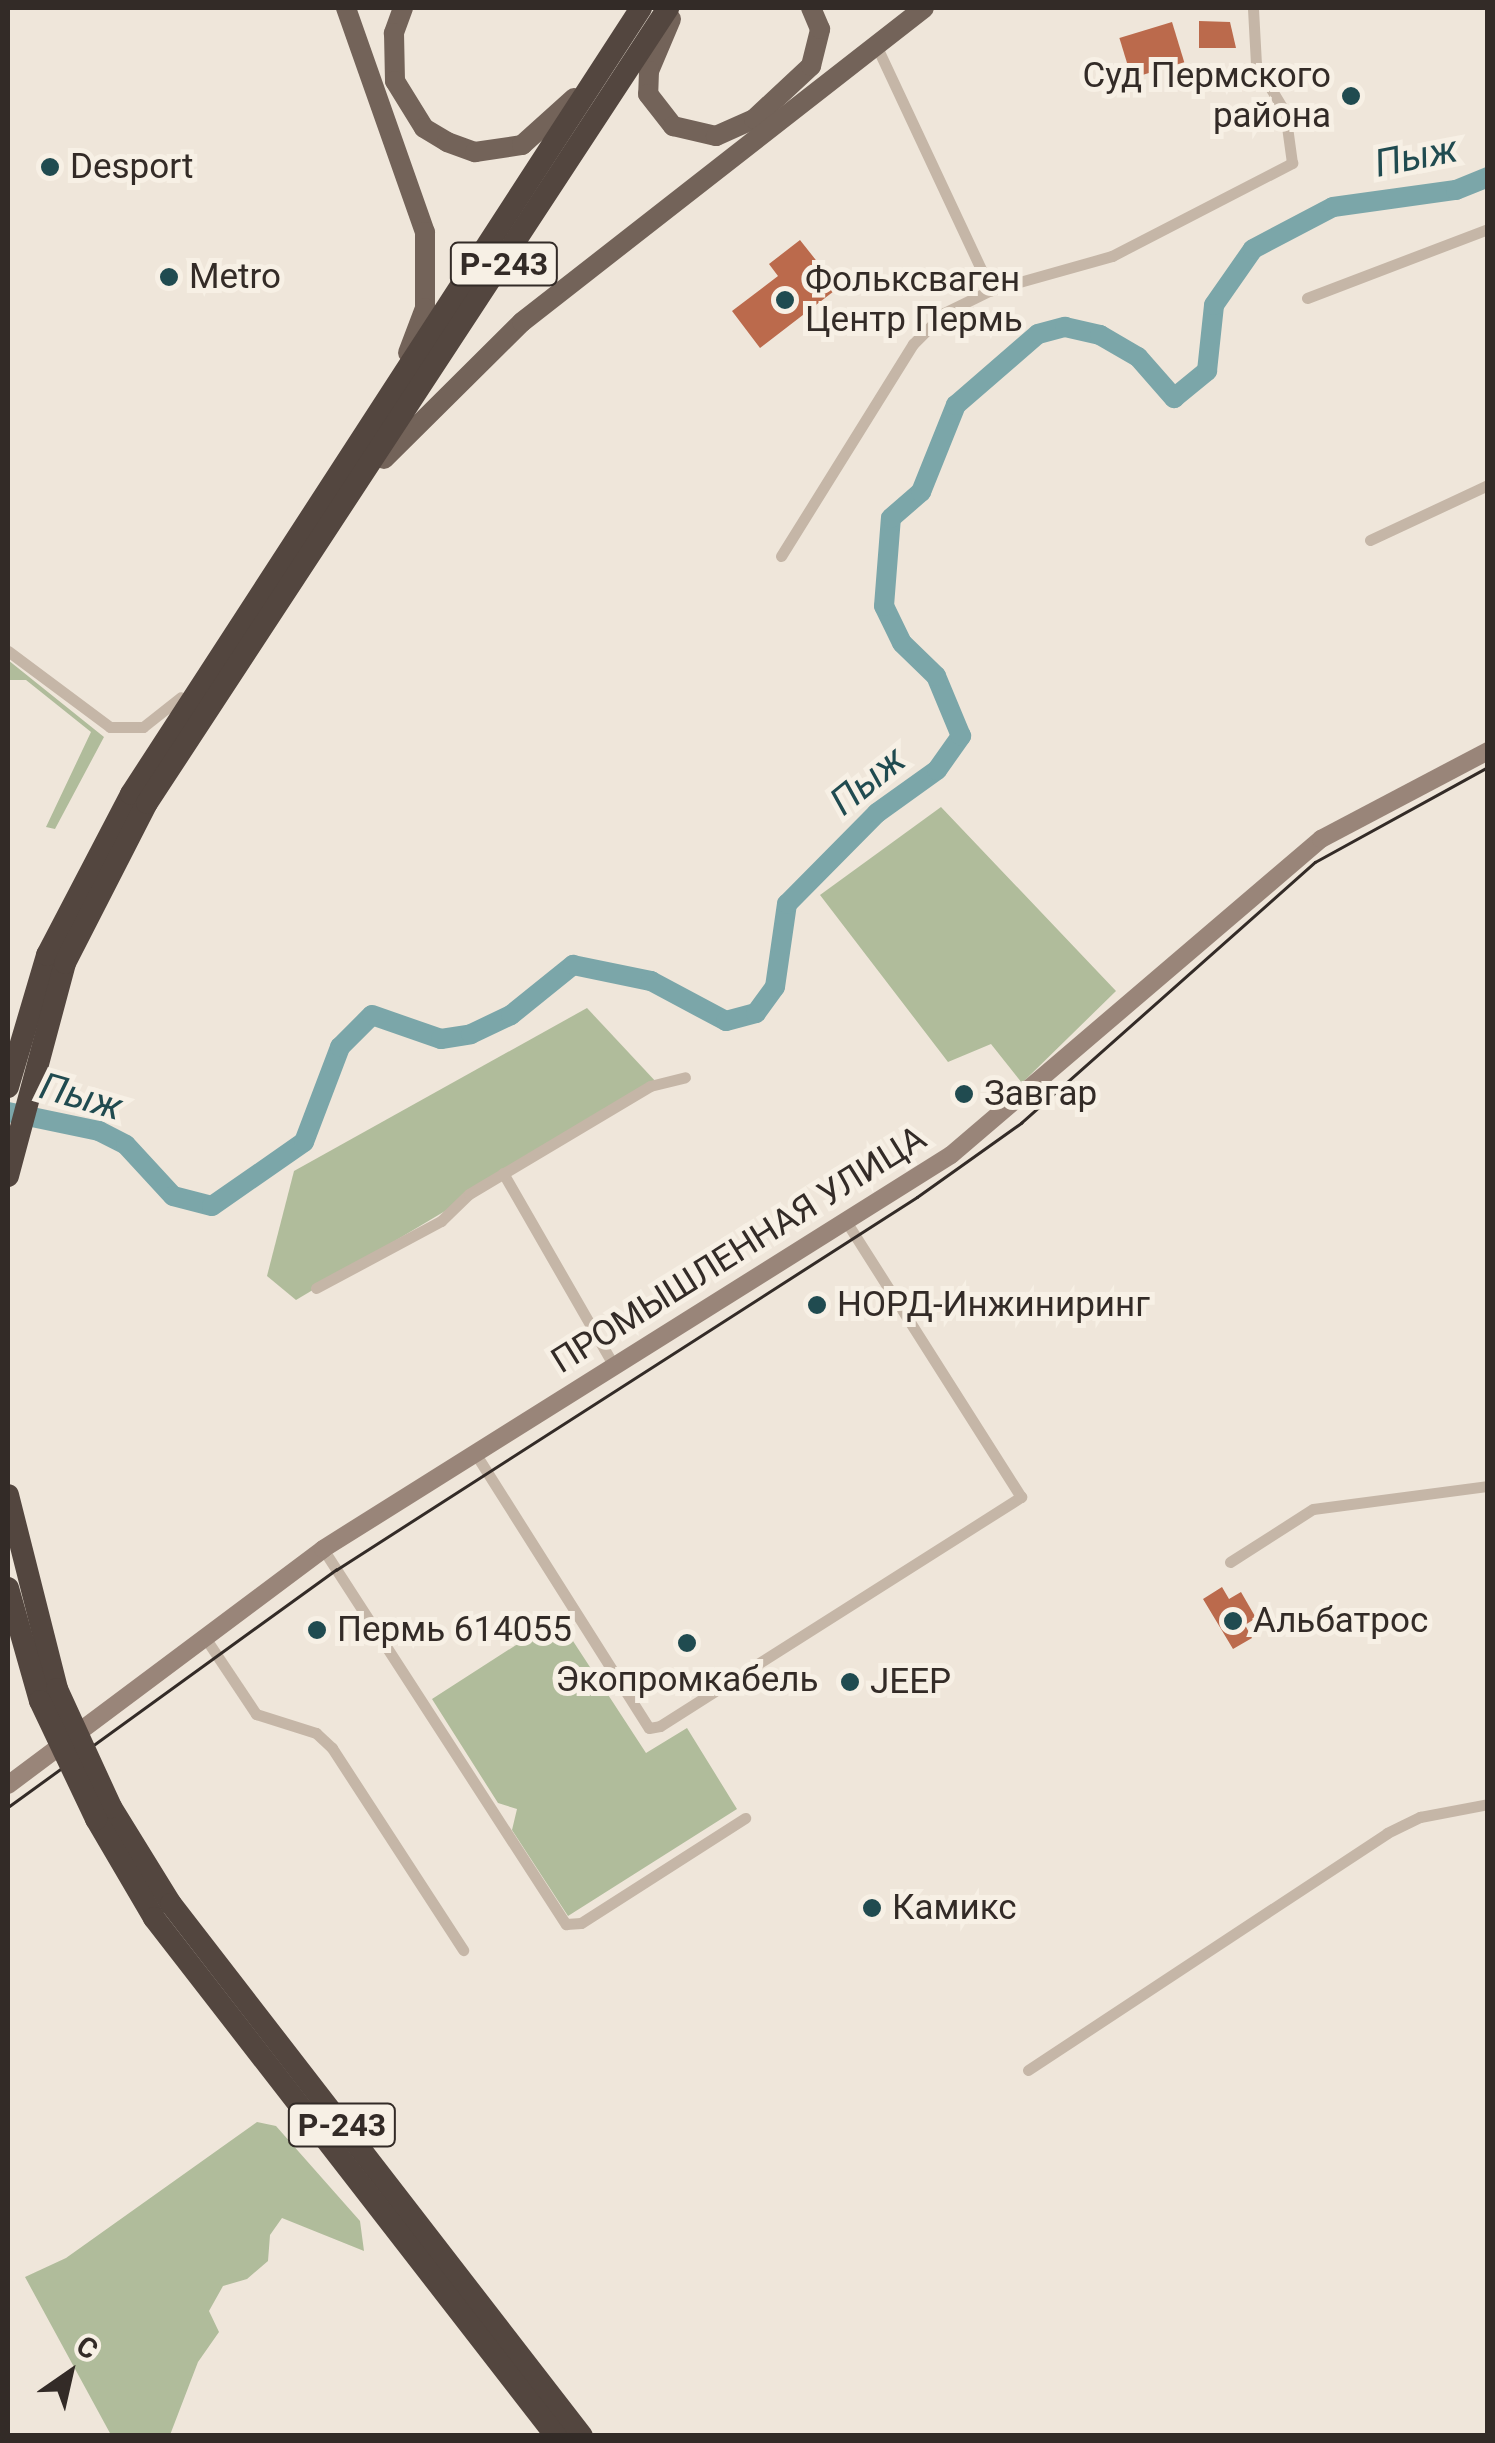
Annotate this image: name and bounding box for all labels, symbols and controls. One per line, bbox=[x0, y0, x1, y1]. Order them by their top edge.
place label: Суд Пермского района bbox=[1083, 55, 1331, 137]
marker: Суд Пермского района bbox=[1340, 85, 1362, 107]
water label: Пыж bbox=[1371, 127, 1461, 187]
place label: Desport bbox=[70, 146, 193, 188]
marker: Desport bbox=[39, 156, 61, 178]
road number: Р-243 bbox=[449, 237, 559, 291]
place label: Metro bbox=[189, 256, 281, 298]
place label: Фольксваген Центр Пермь bbox=[805, 259, 1023, 341]
marker: Metro bbox=[158, 266, 180, 288]
marker: Фольксваген Центр Пермь bbox=[774, 289, 796, 311]
water label: Пыж bbox=[821, 737, 915, 825]
water label: Пыж bbox=[35, 1064, 127, 1130]
place label: Завгар bbox=[984, 1073, 1097, 1115]
marker: Завгар bbox=[953, 1083, 975, 1105]
street label: ПРОМЫШЛЕННАЯ УЛИЦА bbox=[544, 1117, 934, 1383]
place label: НОРД-Инжиниринг bbox=[837, 1284, 1150, 1326]
marker: НОРД-Инжиниринг bbox=[806, 1294, 828, 1316]
place label: Альбатрос bbox=[1253, 1600, 1428, 1642]
place label: Пермь 614055 bbox=[337, 1609, 572, 1651]
marker: Альбатрос bbox=[1222, 1610, 1244, 1632]
marker: Пермь 614055 bbox=[306, 1619, 328, 1641]
marker: Экопромкабель bbox=[676, 1632, 698, 1654]
place label: Экопромкабель bbox=[555, 1659, 819, 1701]
place label: JEEP bbox=[870, 1661, 951, 1703]
marker: JEEP bbox=[839, 1671, 861, 1693]
place label: Камикс bbox=[892, 1887, 1017, 1929]
marker: Камикс bbox=[861, 1897, 883, 1919]
road number: Р-243 bbox=[287, 2098, 397, 2152]
north arrow bbox=[20, 2323, 120, 2423]
text: С bbox=[70, 2329, 104, 2367]

